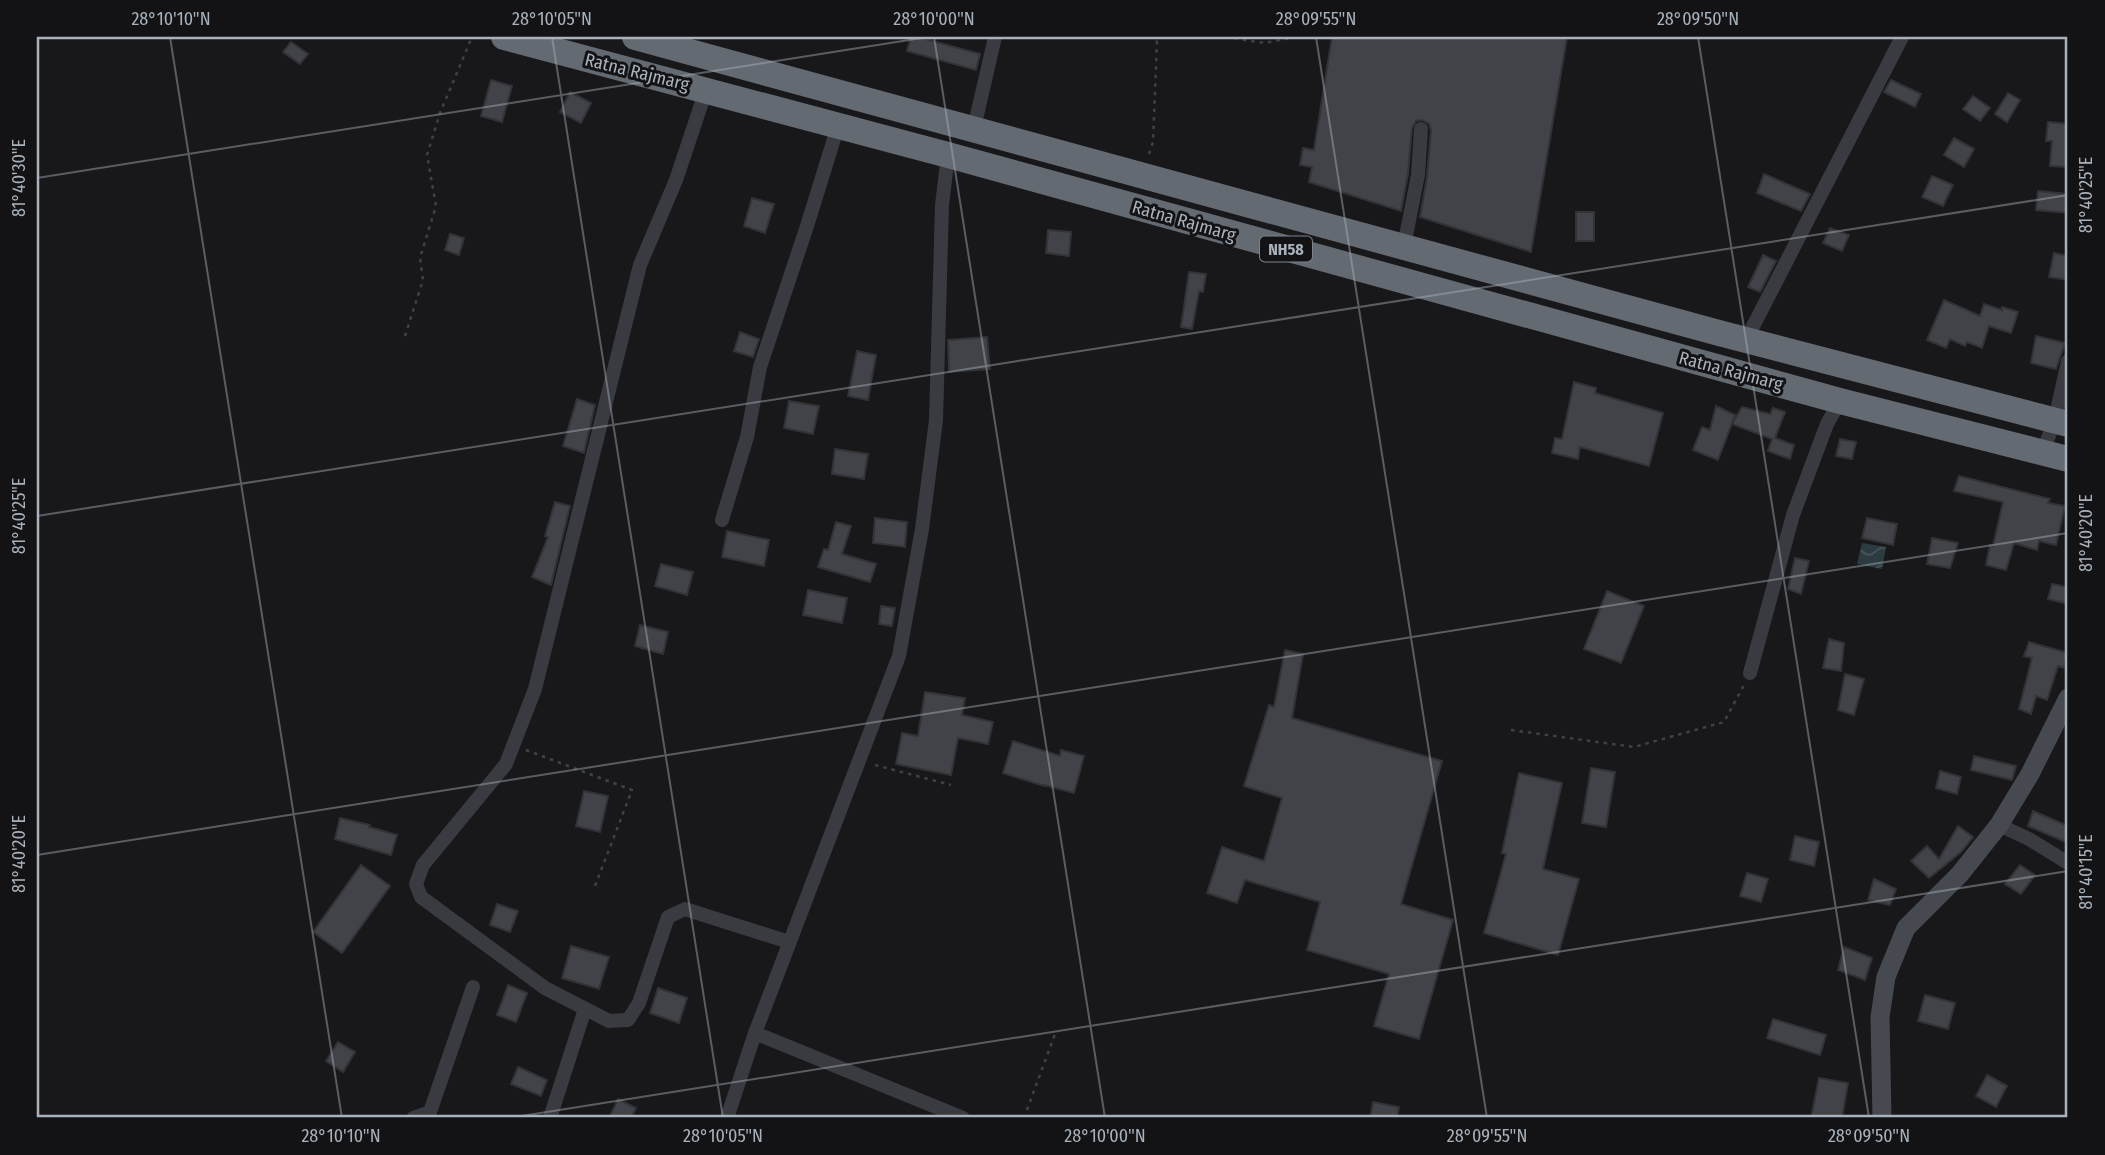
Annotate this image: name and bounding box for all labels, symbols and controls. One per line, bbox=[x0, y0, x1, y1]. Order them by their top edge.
text: 28°10'10"N bbox=[131, 8, 211, 30]
text: 28°10'05"N bbox=[512, 8, 592, 30]
text: 28°10'00"N bbox=[893, 8, 975, 30]
text: 28°09'55"N bbox=[1276, 8, 1356, 30]
text: 28°09'50"N bbox=[1657, 8, 1739, 30]
street label: Ratna Rajmarg bbox=[583, 48, 692, 96]
text: 81°40'30"E bbox=[8, 139, 30, 217]
text: 81°40'25"E bbox=[2075, 157, 2097, 233]
street label: Ratna Rajmarg bbox=[1130, 196, 1239, 246]
road number: NH58 bbox=[1260, 236, 1312, 262]
street label: Ratna Rajmarg bbox=[1677, 347, 1786, 396]
text: 81°40'25"E bbox=[8, 478, 30, 554]
text: 81°40'20"E bbox=[2075, 494, 2097, 572]
text: 81°40'20"E bbox=[8, 815, 30, 893]
text: 81°40'15"E bbox=[2075, 834, 2097, 910]
text: 28°10'10"N bbox=[301, 1125, 381, 1147]
text: 28°10'05"N bbox=[683, 1125, 763, 1147]
text: 28°10'00"N bbox=[1064, 1125, 1146, 1147]
text: 28°09'55"N bbox=[1447, 1125, 1527, 1147]
text: 28°09'50"N bbox=[1828, 1125, 1910, 1147]

